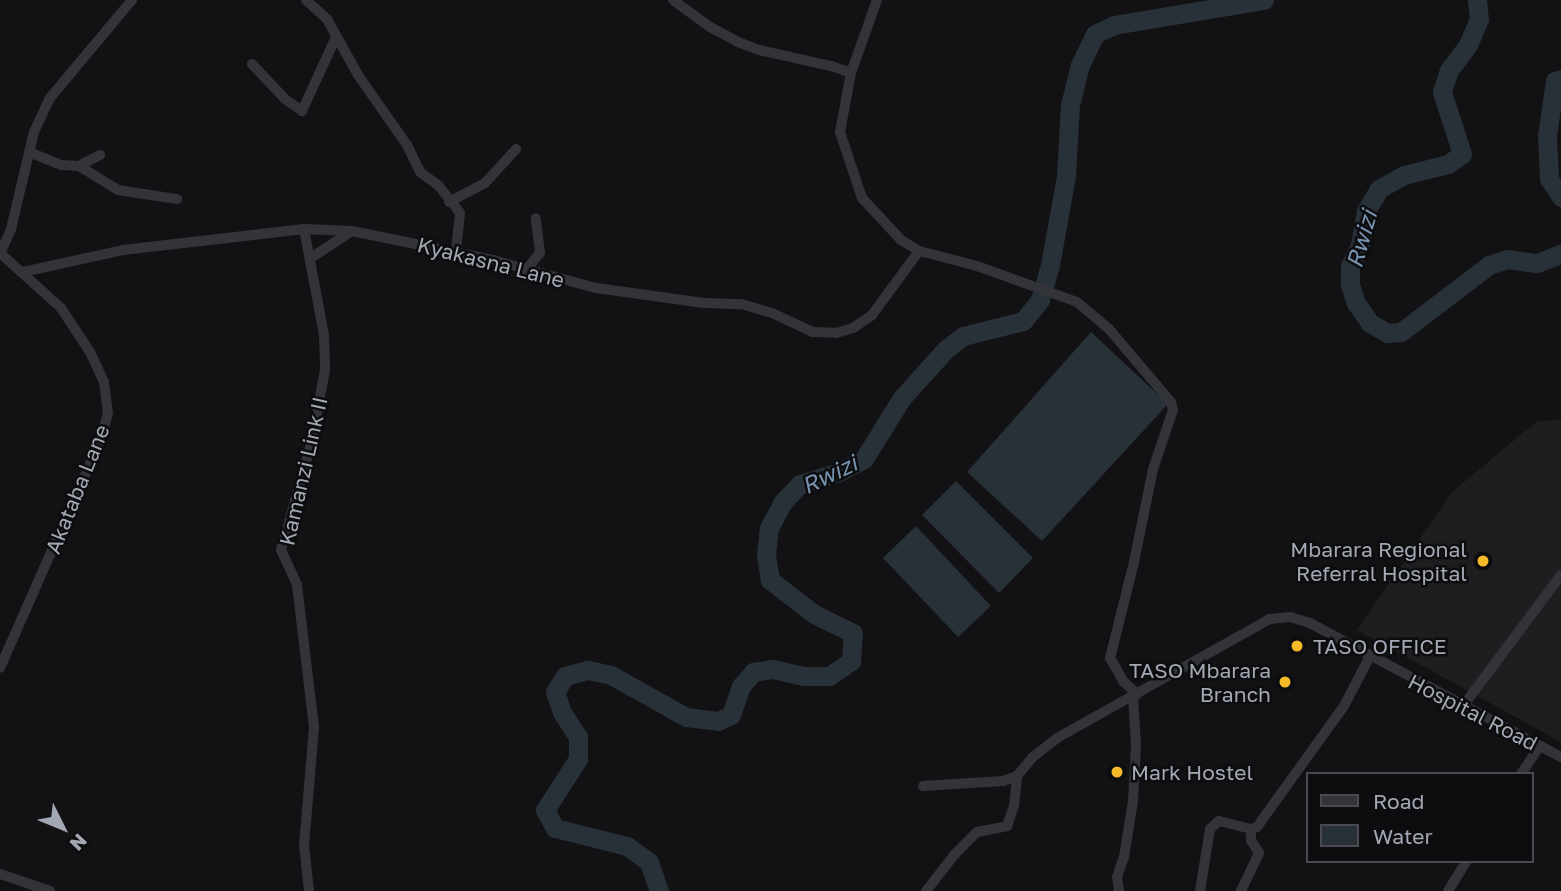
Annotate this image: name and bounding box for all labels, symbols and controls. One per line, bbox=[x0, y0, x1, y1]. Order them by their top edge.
water label: Rwizi bbox=[1340, 207, 1382, 271]
street label: Kyakasna Lane bbox=[415, 232, 567, 292]
street label: Kamanzi Link II bbox=[274, 394, 332, 548]
street label: Akataba Lane bbox=[40, 421, 114, 557]
water label: Rwizi bbox=[797, 449, 861, 499]
place label: Mbarara Regional Referral Hospital bbox=[1290, 536, 1467, 586]
marker: Mbarara Regional Referral Hospital bbox=[1473, 551, 1493, 571]
place label: TASO OFFICE bbox=[1313, 633, 1447, 659]
marker: TASO OFFICE bbox=[1287, 636, 1307, 656]
place label: TASO Mbarara Branch bbox=[1129, 657, 1271, 707]
street label: Hospital Road bbox=[1404, 669, 1542, 755]
marker: TASO Mbarara Branch bbox=[1277, 674, 1293, 690]
place label: Mark Hostel bbox=[1131, 759, 1253, 785]
marker: Mark Hostel bbox=[1109, 764, 1125, 780]
legend bbox=[1306, 772, 1533, 863]
text: Road bbox=[1373, 788, 1424, 814]
north arrow bbox=[28, 793, 98, 863]
text: Water bbox=[1373, 823, 1433, 849]
text: N bbox=[65, 830, 92, 856]

